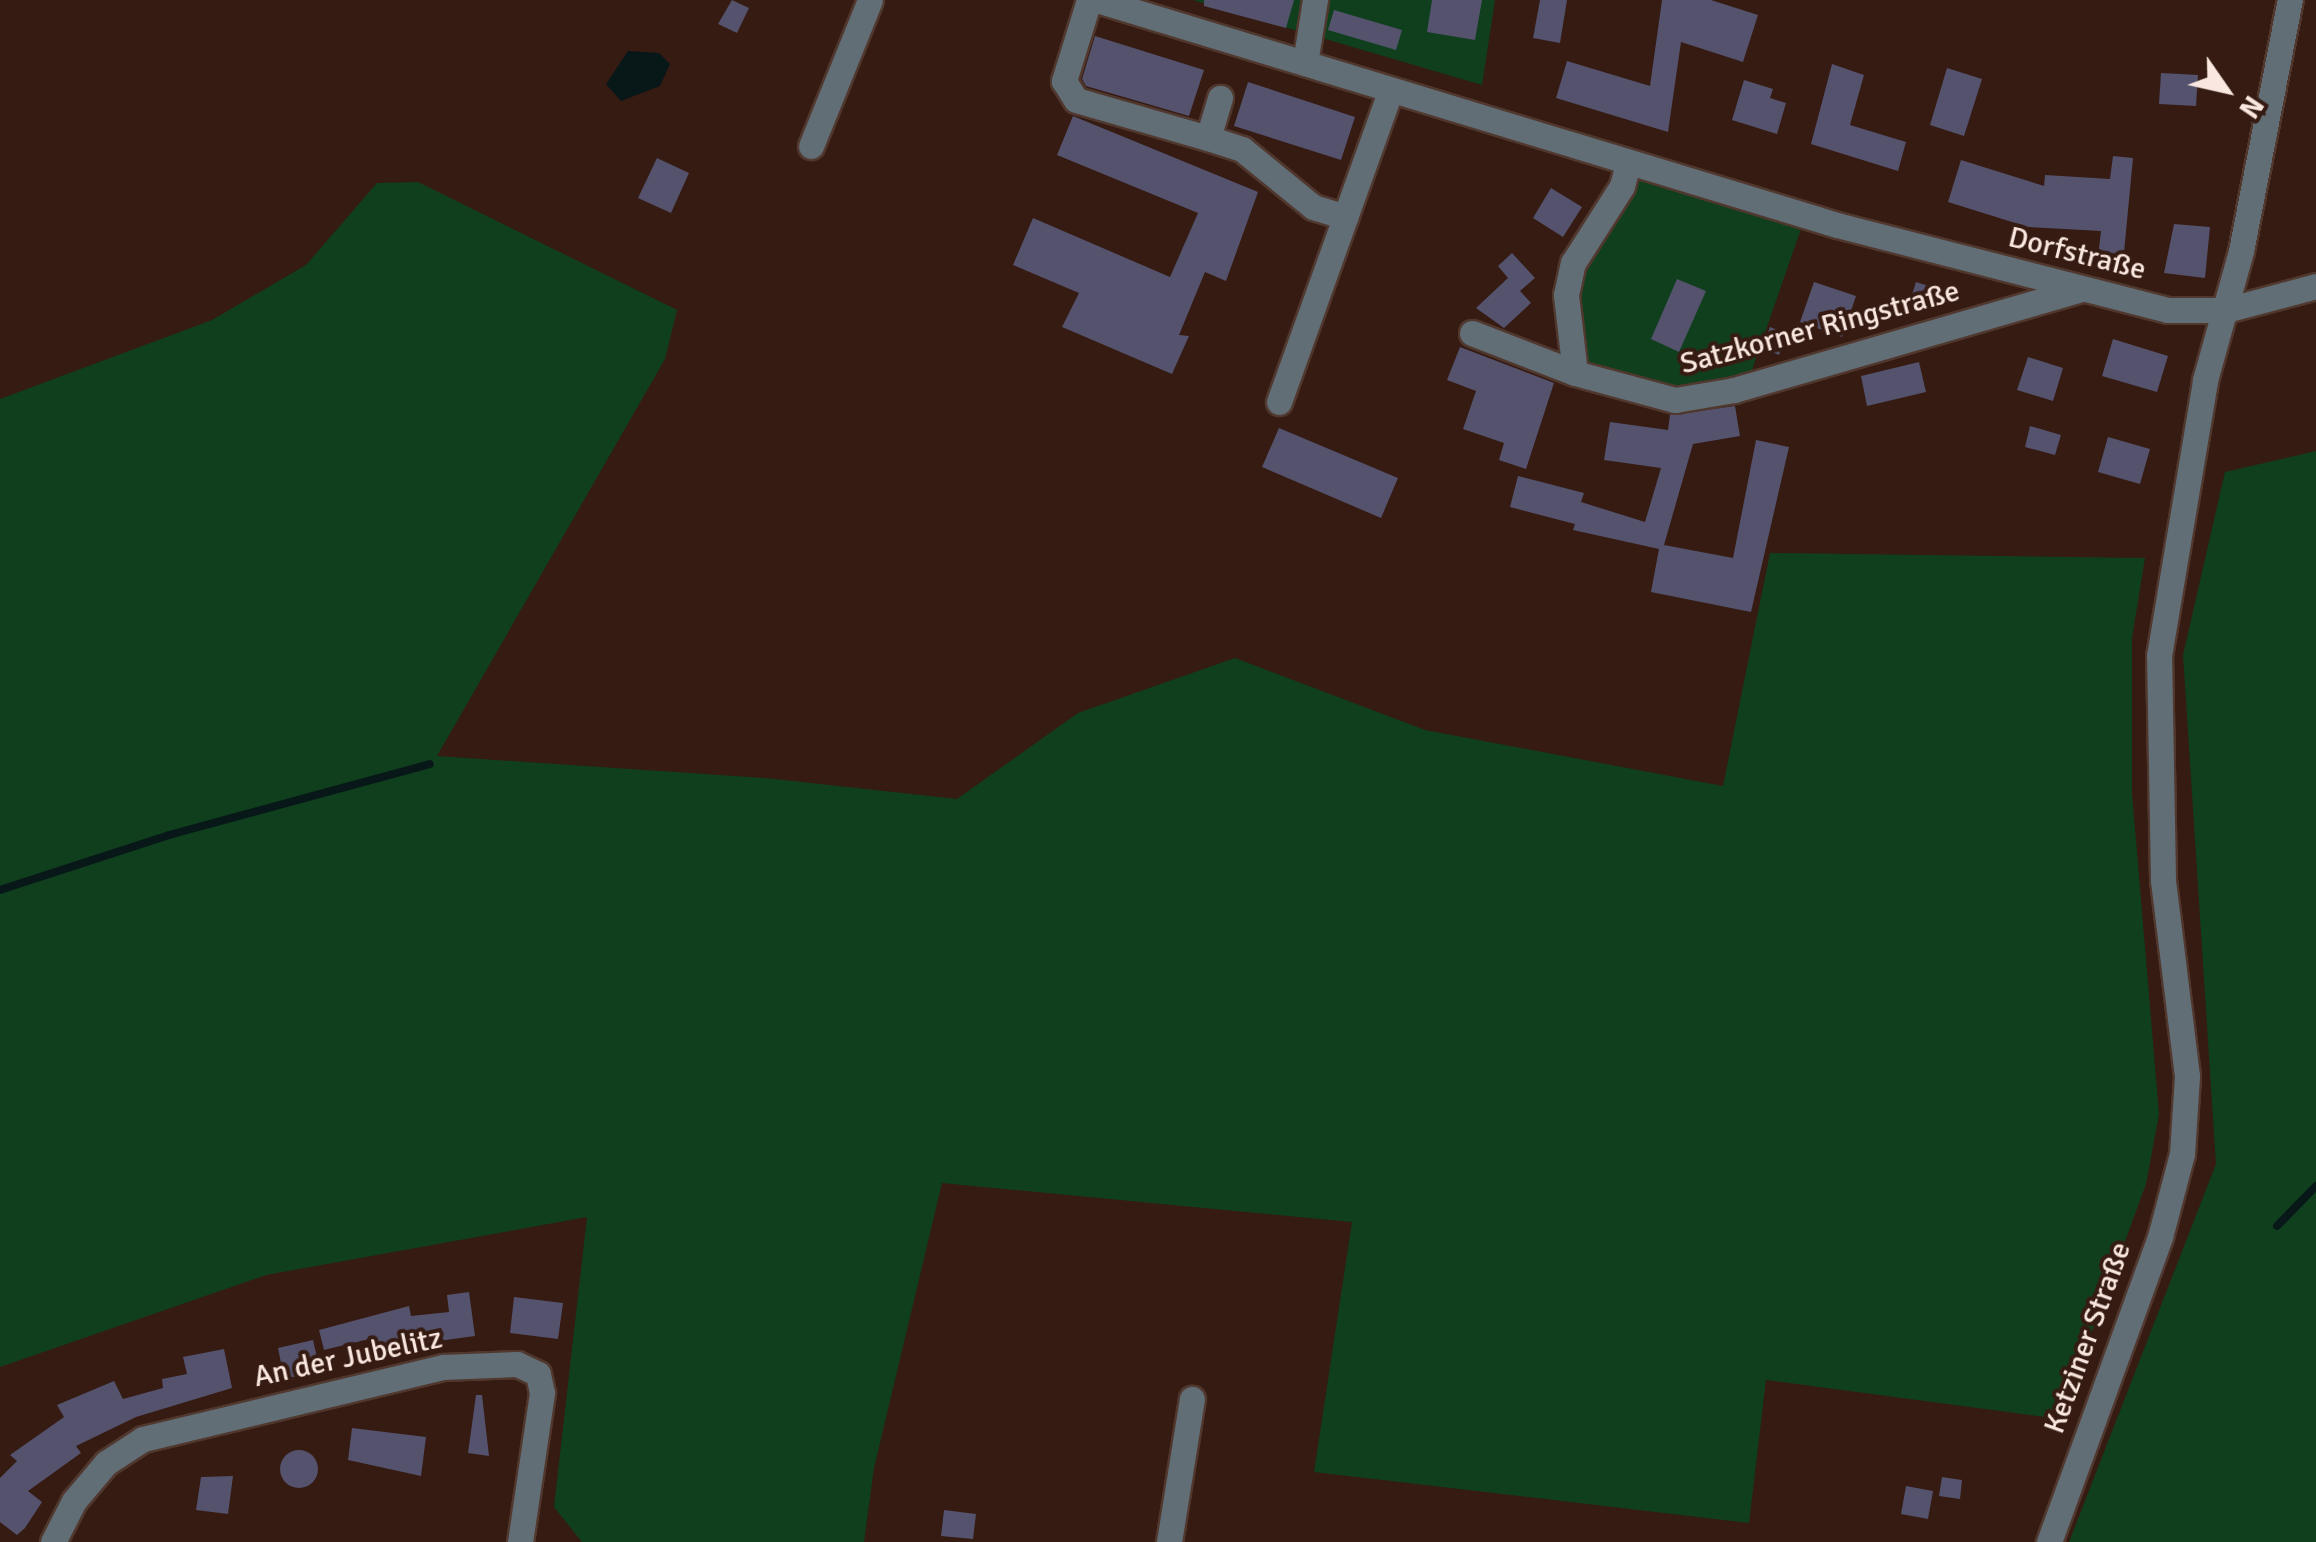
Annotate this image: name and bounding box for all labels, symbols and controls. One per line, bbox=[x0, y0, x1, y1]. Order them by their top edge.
north arrow bbox=[2176, 40, 2276, 140]
text: N bbox=[2231, 89, 2270, 124]
street label: Dorfstraße bbox=[2004, 220, 2150, 288]
street label: Satzkorner Ringstraße bbox=[1676, 273, 1964, 383]
street label: Ketziner Straße bbox=[2037, 1237, 2139, 1439]
street label: An der Jubelitz bbox=[251, 1320, 445, 1396]

